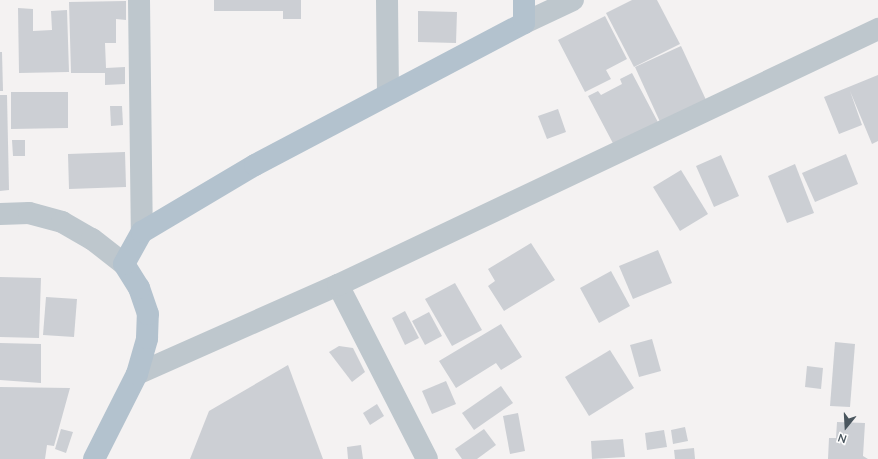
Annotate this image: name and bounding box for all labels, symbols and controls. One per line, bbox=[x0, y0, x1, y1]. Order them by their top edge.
north arrow bbox=[826, 407, 866, 447]
text: N bbox=[836, 431, 848, 446]

